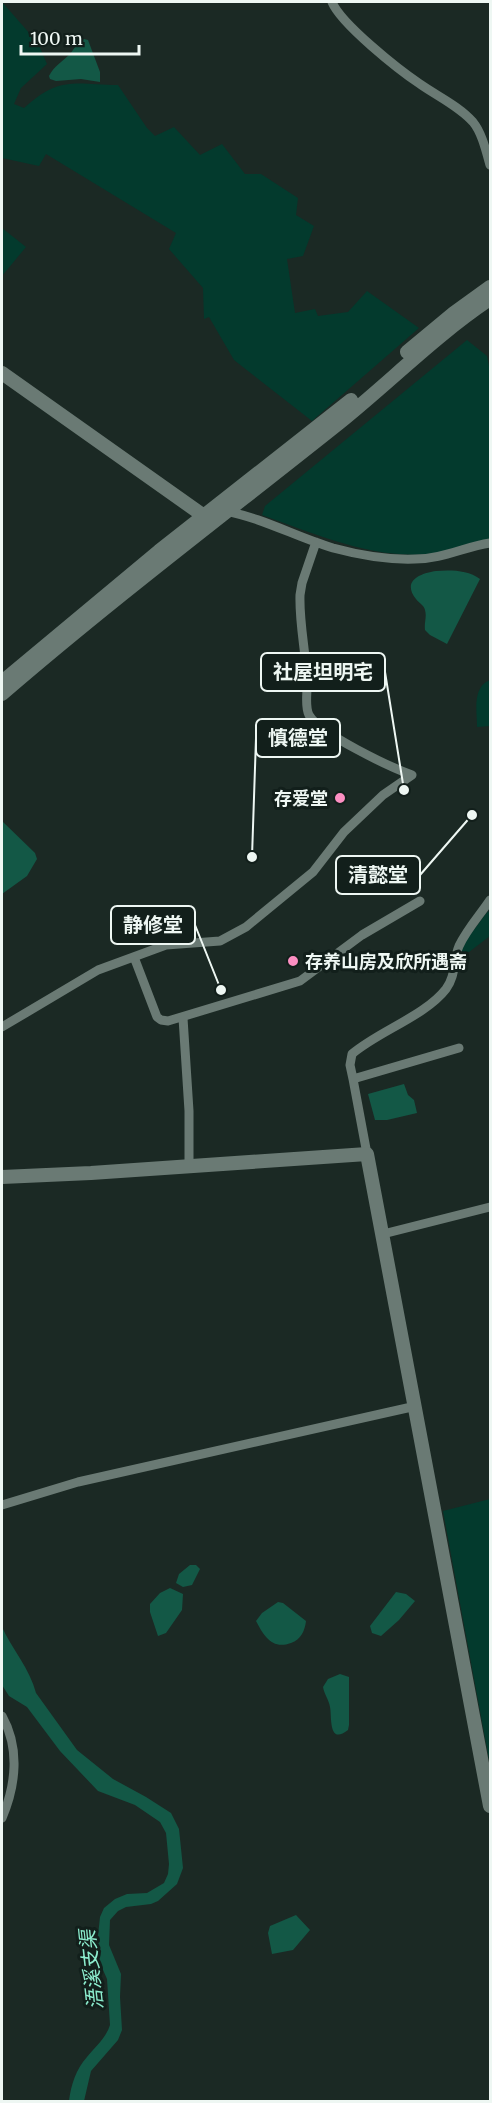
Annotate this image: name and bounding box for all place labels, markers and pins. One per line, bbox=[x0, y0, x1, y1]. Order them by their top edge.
callout: 社屋坦明宅 bbox=[261, 653, 385, 691]
callout: 慎德堂 bbox=[256, 719, 340, 757]
place label: 存爱堂 bbox=[274, 787, 328, 810]
marker: 存爱堂 bbox=[333, 791, 347, 805]
callout: 清懿堂 bbox=[336, 856, 420, 894]
callout: 静修堂 bbox=[111, 906, 195, 944]
place label: 存养山房及欣所遇斋 bbox=[305, 950, 467, 973]
marker: 存养山房及欣所遇斋 bbox=[286, 954, 300, 968]

